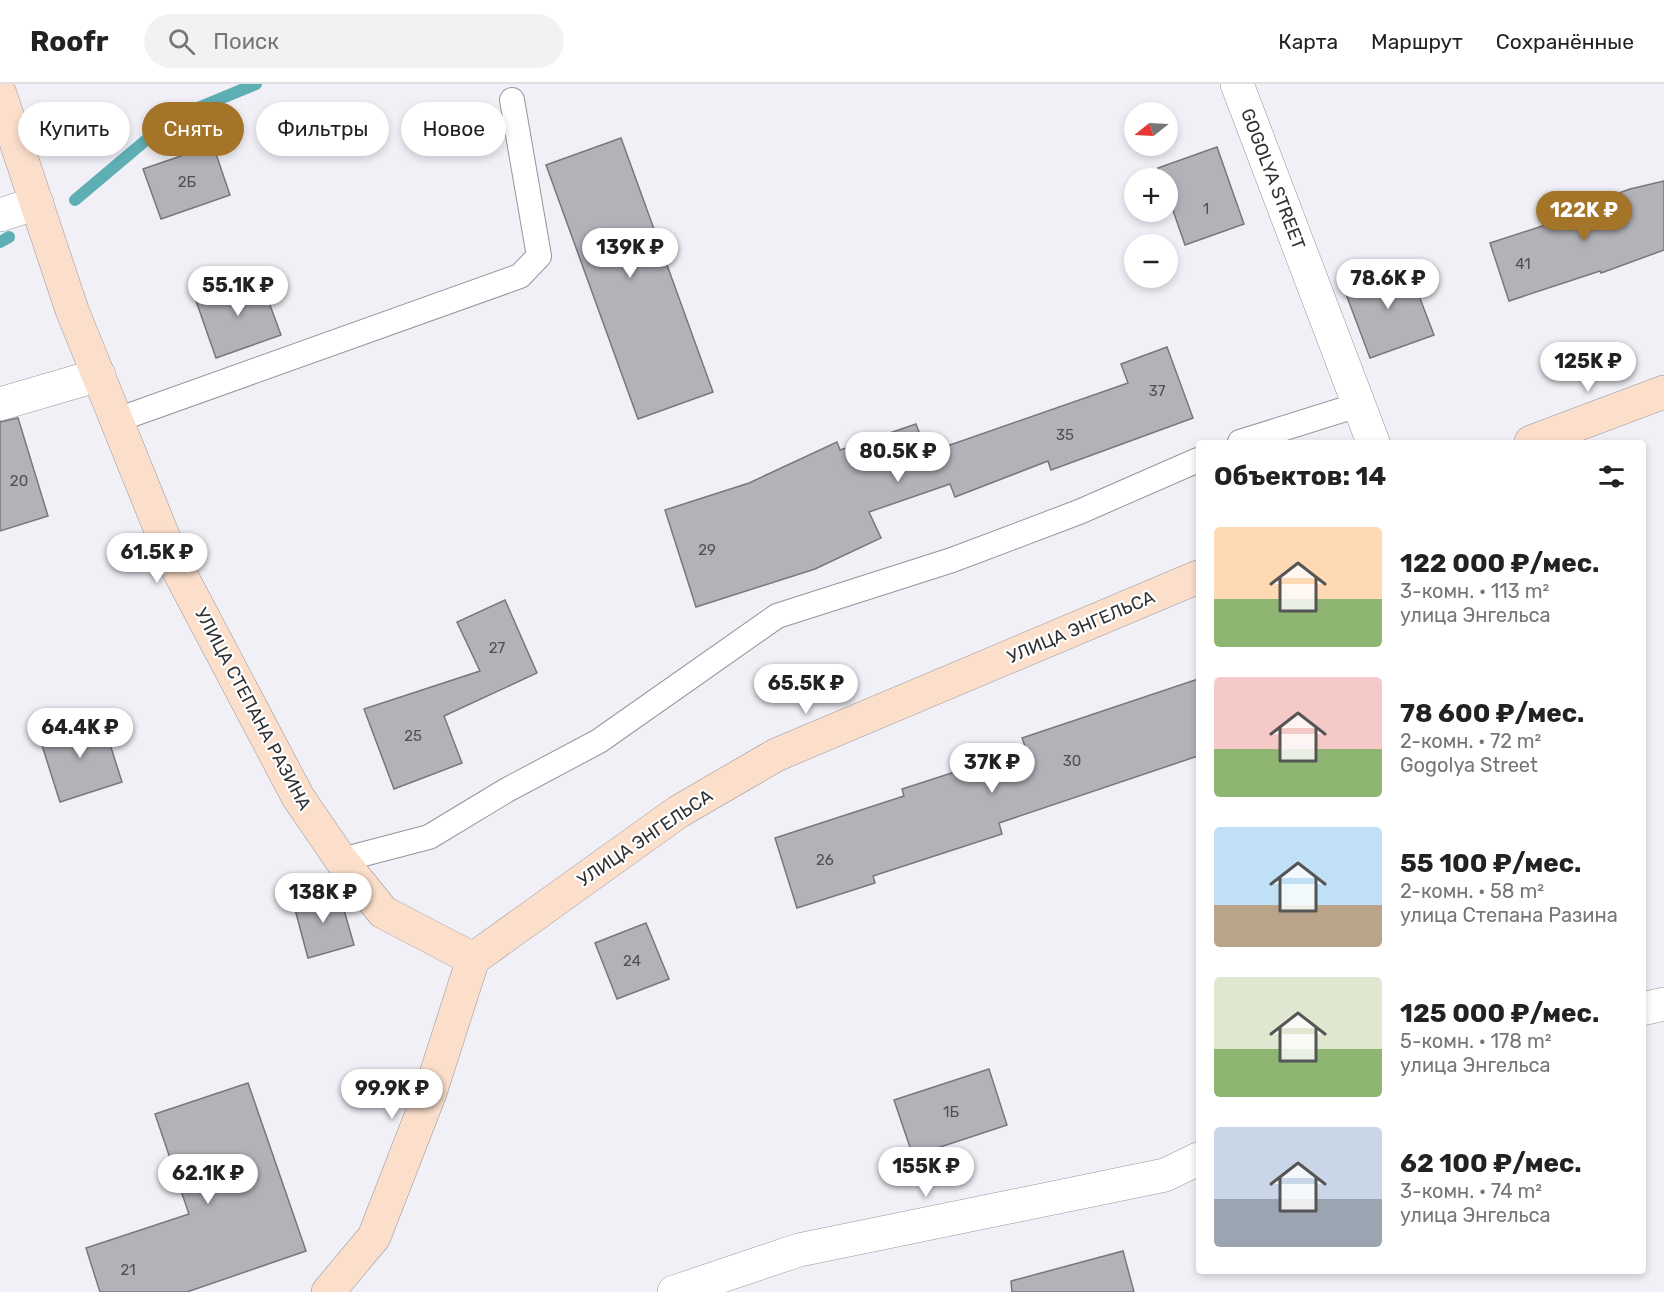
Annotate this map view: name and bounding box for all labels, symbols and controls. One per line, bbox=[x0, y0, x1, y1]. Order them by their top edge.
search box bbox=[144, 14, 564, 68]
text: Roofr bbox=[30, 25, 108, 58]
icon: search bbox=[165, 25, 198, 58]
text: Поиск bbox=[213, 28, 279, 55]
text: Карта bbox=[1278, 29, 1338, 54]
text: Маршрут bbox=[1371, 29, 1463, 54]
text: Сохранённые bbox=[1496, 29, 1634, 54]
chip: Купить bbox=[18, 102, 130, 156]
chip: Снять bbox=[142, 102, 244, 156]
chip: Фильтры bbox=[256, 102, 389, 156]
chip: Новое bbox=[401, 102, 506, 156]
north arrow bbox=[1124, 102, 1178, 156]
map controls bbox=[1124, 102, 1178, 288]
street label: GOGOLYA STREET bbox=[1236, 106, 1310, 252]
button: + bbox=[1124, 168, 1178, 222]
house number: 2Б bbox=[178, 173, 197, 191]
pin: 122K ₽ bbox=[1535, 191, 1633, 242]
text: 122K ₽ bbox=[1550, 198, 1618, 222]
house number: 1 bbox=[1203, 200, 1209, 218]
pin: 139K ₽ bbox=[581, 228, 679, 279]
button: − bbox=[1124, 234, 1178, 288]
text: 139K ₽ bbox=[596, 235, 664, 259]
house number: 41 bbox=[1515, 255, 1531, 273]
pin: 78.6K ₽ bbox=[1333, 259, 1443, 310]
pin: 55.1K ₽ bbox=[183, 266, 293, 317]
text: 78.6K ₽ bbox=[1350, 266, 1426, 290]
text: 55.1K ₽ bbox=[202, 273, 274, 297]
pin: 125K ₽ bbox=[1539, 342, 1637, 393]
text: 125K ₽ bbox=[1554, 349, 1622, 373]
house number: 37 bbox=[1149, 382, 1166, 400]
house number: 35 bbox=[1056, 426, 1074, 444]
pin: 80.5K ₽ bbox=[843, 432, 953, 483]
text: 80.5K ₽ bbox=[859, 439, 937, 463]
icon: filters bbox=[1595, 460, 1628, 493]
text: Объектов: 14 bbox=[1214, 461, 1386, 492]
house number: 20 bbox=[10, 472, 28, 490]
pin: 61.5K ₽ bbox=[102, 533, 212, 584]
text: 61.5K ₽ bbox=[121, 540, 194, 564]
house number: 29 bbox=[698, 541, 716, 559]
text: 122 000 ₽/мес. bbox=[1400, 548, 1599, 579]
icon: home bbox=[1262, 551, 1334, 623]
text: 3-комн. · 113 m² bbox=[1400, 579, 1549, 603]
street label: УЛИЦА ЭНГЕЛЬСА bbox=[1004, 586, 1158, 668]
text: улица Энгельса bbox=[1400, 603, 1551, 627]
street label: УЛИЦА СТЕПАНА РАЗИНА bbox=[190, 604, 316, 814]
house number: 27 bbox=[489, 639, 506, 657]
pin: 65.5K ₽ bbox=[751, 664, 861, 715]
text: 65.5K ₽ bbox=[768, 671, 844, 695]
text: 78 600 ₽/мес. bbox=[1400, 698, 1584, 729]
icon: home bbox=[1262, 701, 1334, 773]
pin: 64.4K ₽ bbox=[25, 708, 135, 759]
text: 64.4K ₽ bbox=[41, 715, 119, 739]
house number: 25 bbox=[404, 727, 422, 745]
text: 2-комн. · 72 m² bbox=[1400, 729, 1541, 753]
pin: 37K ₽ bbox=[950, 743, 1034, 794]
text: 37K ₽ bbox=[964, 750, 1020, 774]
house number: 30 bbox=[1063, 752, 1081, 770]
text: Gogolya Street bbox=[1400, 753, 1538, 777]
street label: УЛИЦА ЭНГЕЛЬСА bbox=[573, 785, 717, 891]
text: 55 100 ₽/мес. bbox=[1400, 848, 1581, 879]
house number: 26 bbox=[816, 851, 834, 869]
icon: home bbox=[1262, 851, 1334, 923]
pin: 138K ₽ bbox=[274, 873, 372, 924]
text: 2-комн. · 58 m² bbox=[1400, 879, 1544, 903]
text: 138K ₽ bbox=[289, 880, 357, 904]
text: улица Степана Разина bbox=[1400, 903, 1618, 927]
house number: 24 bbox=[623, 952, 641, 970]
text: 125 000 ₽/мес. bbox=[1400, 998, 1599, 1029]
icon: home bbox=[1262, 1001, 1334, 1073]
text: 5-комн. · 178 m² bbox=[1400, 1029, 1552, 1053]
text: улица Энгельса bbox=[1400, 1053, 1551, 1077]
pin: 99.9K ₽ bbox=[337, 1069, 447, 1120]
text: 99.9K ₽ bbox=[355, 1076, 429, 1100]
house number: 1Б bbox=[943, 1103, 959, 1121]
pin: 155K ₽ bbox=[877, 1147, 975, 1198]
text: 62 100 ₽/мес. bbox=[1400, 1148, 1582, 1179]
icon: home bbox=[1262, 1151, 1334, 1223]
pin: 62.1K ₽ bbox=[153, 1154, 263, 1205]
text: 155K ₽ bbox=[892, 1154, 960, 1178]
text: 62.1K ₽ bbox=[172, 1161, 244, 1185]
text: 3-комн. · 74 m² bbox=[1400, 1179, 1542, 1203]
text: улица Энгельса bbox=[1400, 1203, 1551, 1227]
house number: 21 bbox=[120, 1261, 136, 1279]

